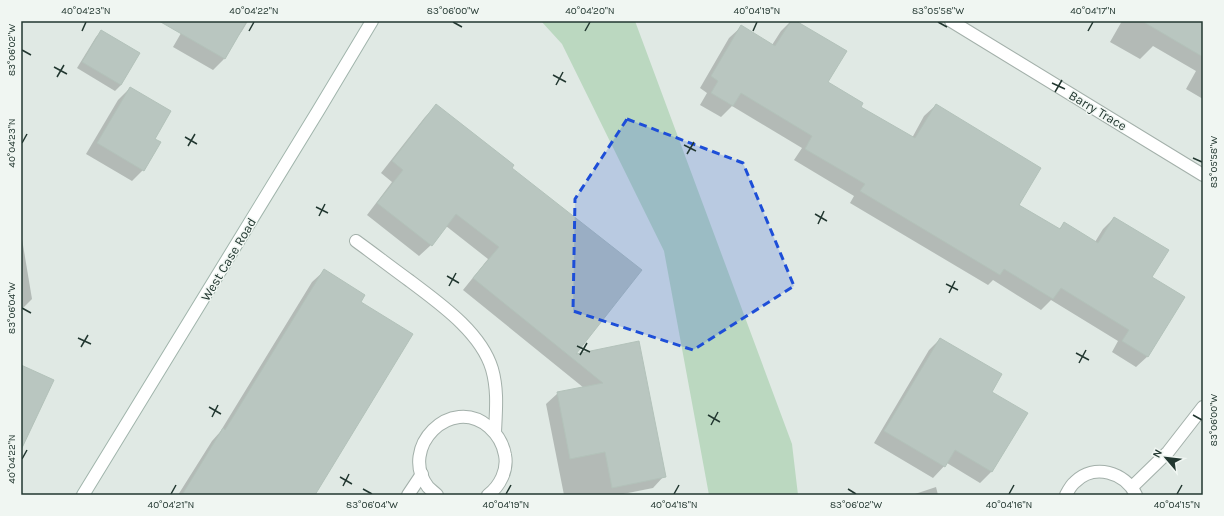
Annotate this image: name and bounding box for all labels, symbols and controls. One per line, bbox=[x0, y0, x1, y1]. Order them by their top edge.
text: 40°04'23"N bbox=[61, 5, 111, 17]
text: 40°04'22"N bbox=[229, 5, 279, 17]
text: 83°06'00"W bbox=[427, 5, 479, 17]
text: 40°04'20"N bbox=[565, 5, 615, 17]
text: 40°04'19"N bbox=[734, 5, 780, 17]
text: 83°05'58"W bbox=[912, 5, 964, 17]
text: 40°04'17"N bbox=[1070, 5, 1116, 17]
text: 83°06'02"W bbox=[6, 24, 18, 76]
street label: Barry Trace bbox=[1066, 87, 1130, 134]
text: 40°04'23"N bbox=[6, 118, 18, 168]
text: 83°05'58"W bbox=[1208, 136, 1220, 188]
street label: West Case Road bbox=[198, 215, 259, 304]
text: 83°06'04"W bbox=[6, 282, 18, 334]
text: 83°06'00"W bbox=[1208, 394, 1220, 446]
text: 40°04'22"N bbox=[6, 434, 18, 484]
north arrow bbox=[1146, 438, 1186, 478]
text: N bbox=[1150, 447, 1165, 460]
text: 40°04'21"N bbox=[148, 499, 194, 511]
text: 83°06'04"W bbox=[346, 499, 398, 511]
text: 40°04'19"N bbox=[483, 499, 529, 511]
text: 40°04'18"N bbox=[650, 499, 698, 511]
text: 83°06'02"W bbox=[830, 499, 882, 511]
text: 40°04'16"N bbox=[986, 499, 1032, 511]
text: 40°04'15"N bbox=[1154, 499, 1200, 511]

